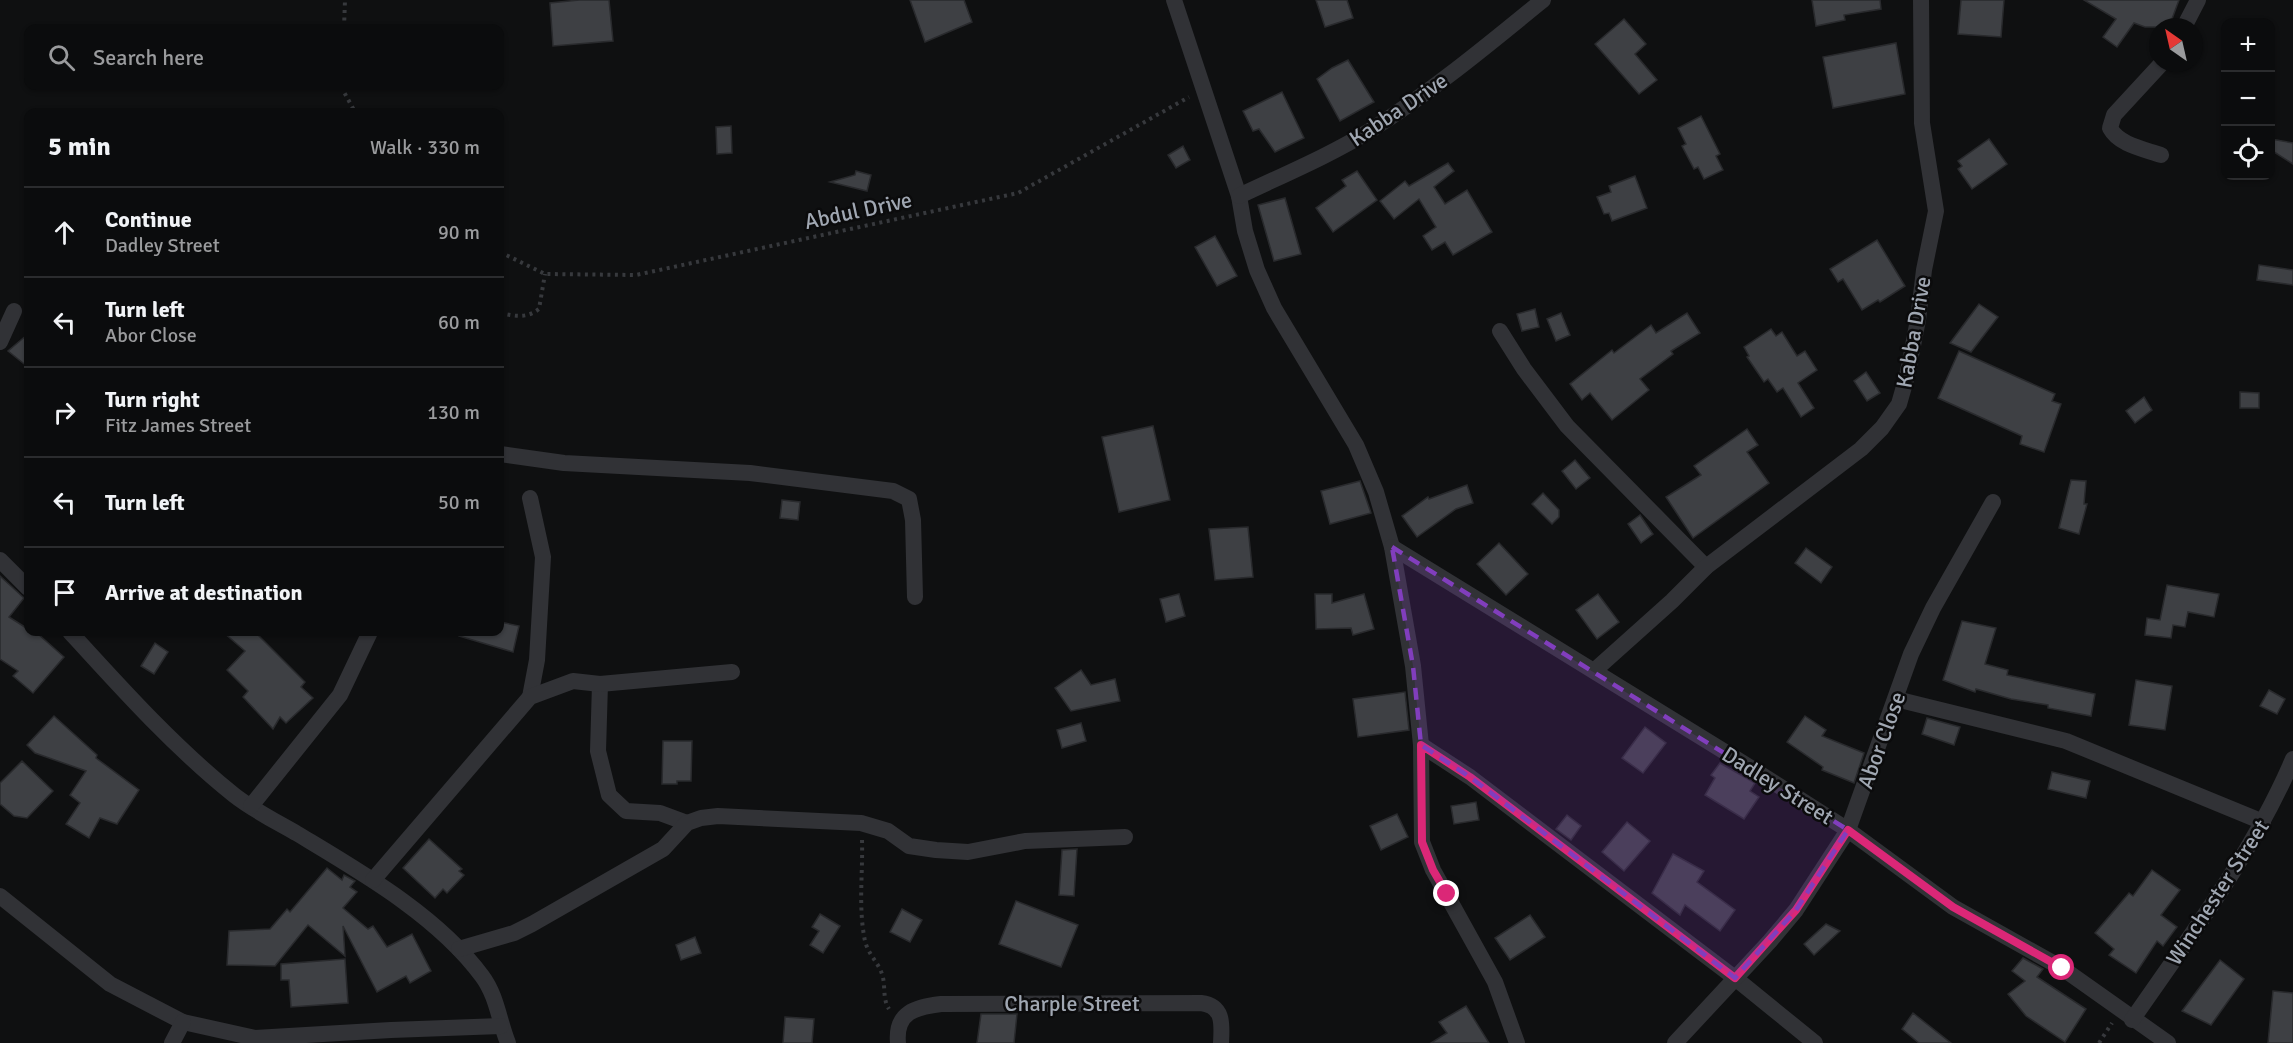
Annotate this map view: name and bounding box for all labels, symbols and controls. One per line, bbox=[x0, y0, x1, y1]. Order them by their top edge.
north arrow bbox=[2149, 18, 2203, 72]
map controls bbox=[2221, 18, 2275, 180]
button: + bbox=[2221, 18, 2275, 72]
search box bbox=[24, 24, 504, 90]
icon: search bbox=[45, 41, 78, 74]
text: Search here bbox=[93, 44, 204, 71]
street label: Kabba Drive bbox=[1344, 67, 1453, 152]
button: − bbox=[2221, 72, 2275, 126]
button: locate bbox=[2221, 126, 2275, 180]
text: 5 min bbox=[48, 131, 111, 163]
text: Walk · 330 m bbox=[370, 135, 480, 160]
street label: Abdul Drive bbox=[802, 186, 914, 235]
text: Continue bbox=[105, 206, 192, 233]
icon: ahead bbox=[48, 216, 81, 249]
text: 90 m bbox=[438, 220, 480, 245]
text: Dadley Street bbox=[105, 233, 220, 258]
street label: Kabba Drive bbox=[1890, 274, 1937, 390]
text: Turn left bbox=[105, 296, 185, 323]
icon: left bbox=[48, 306, 81, 339]
text: 60 m bbox=[438, 310, 480, 335]
text: Abor Close bbox=[105, 323, 197, 348]
text: Turn right bbox=[105, 386, 200, 413]
icon: right bbox=[48, 396, 81, 429]
text: 130 m bbox=[427, 400, 480, 425]
text: Fitz James Street bbox=[105, 413, 251, 438]
icon: left bbox=[48, 486, 81, 519]
text: Turn left bbox=[105, 489, 185, 516]
text: 50 m bbox=[438, 490, 480, 515]
icon: arrive bbox=[48, 576, 81, 609]
text: Arrive at destination bbox=[105, 579, 302, 606]
street label: Abor Close bbox=[1852, 688, 1911, 792]
street label: Dadley Street bbox=[1717, 741, 1839, 830]
street label: Winchester Street bbox=[2160, 814, 2275, 970]
route end bbox=[1433, 880, 1459, 906]
route start bbox=[2048, 954, 2074, 980]
street label: Charple Street bbox=[1004, 990, 1140, 1017]

